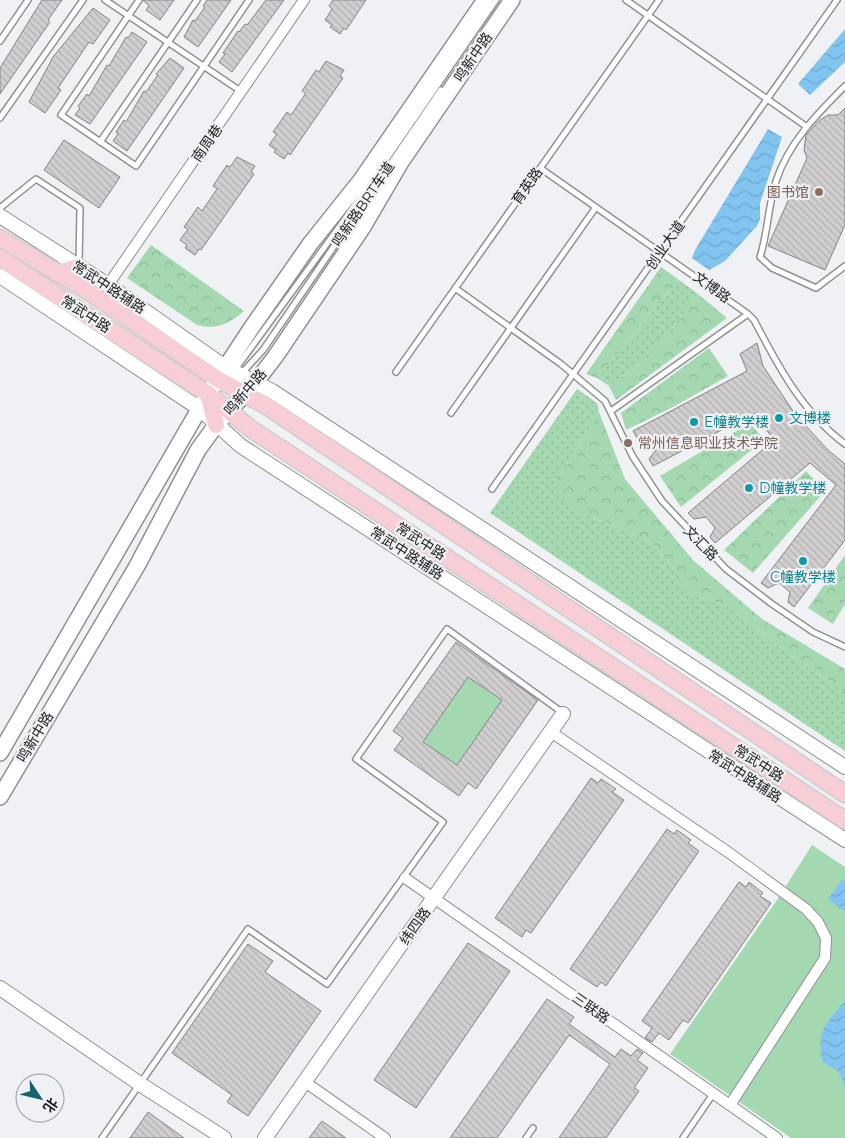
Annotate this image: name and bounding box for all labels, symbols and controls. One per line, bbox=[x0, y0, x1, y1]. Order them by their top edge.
street label: 鸣新中路 bbox=[450, 29, 496, 85]
street label: 南周巷 bbox=[188, 121, 226, 165]
street label: 鸣新路BRT车道 bbox=[328, 158, 398, 250]
street label: 育英路 bbox=[508, 164, 546, 208]
place label: 图书馆 bbox=[767, 183, 809, 201]
marker: 图书馆 bbox=[813, 186, 825, 198]
street label: 创业大道 bbox=[642, 217, 688, 273]
street label: 常武中路辅路 bbox=[69, 257, 149, 317]
street label: 文博路 bbox=[690, 267, 734, 307]
street label: 常武中路 bbox=[58, 292, 114, 336]
street label: 鸣新中路 bbox=[220, 365, 270, 419]
place label: 文博楼 bbox=[789, 409, 831, 427]
marker: 文博楼 bbox=[773, 412, 785, 424]
place label: E幢教学楼 bbox=[704, 413, 769, 431]
marker: E幢教学楼 bbox=[688, 416, 700, 428]
place label: 常州信息职业技术学院 bbox=[638, 434, 778, 452]
marker: 常州信息职业技术学院 bbox=[622, 437, 634, 449]
place label: D幢教学楼 bbox=[759, 479, 827, 497]
marker: D幢教学楼 bbox=[743, 482, 755, 494]
street label: 常武中路 bbox=[393, 518, 449, 564]
street label: 文汇路 bbox=[680, 522, 722, 564]
street label: 常武中路辅路 bbox=[367, 523, 447, 583]
marker: C幢教学楼 bbox=[797, 555, 809, 567]
place label: C幢教学楼 bbox=[770, 568, 836, 586]
street label: 鸣新中路 bbox=[13, 708, 57, 766]
street label: 常武中路 bbox=[731, 740, 787, 786]
street label: 常武中路辅路 bbox=[705, 746, 785, 806]
street label: 纬四路 bbox=[396, 904, 434, 948]
street label: 三联路 bbox=[569, 989, 613, 1027]
north arrow bbox=[15, 1073, 65, 1123]
text: 北 bbox=[39, 1095, 62, 1116]

